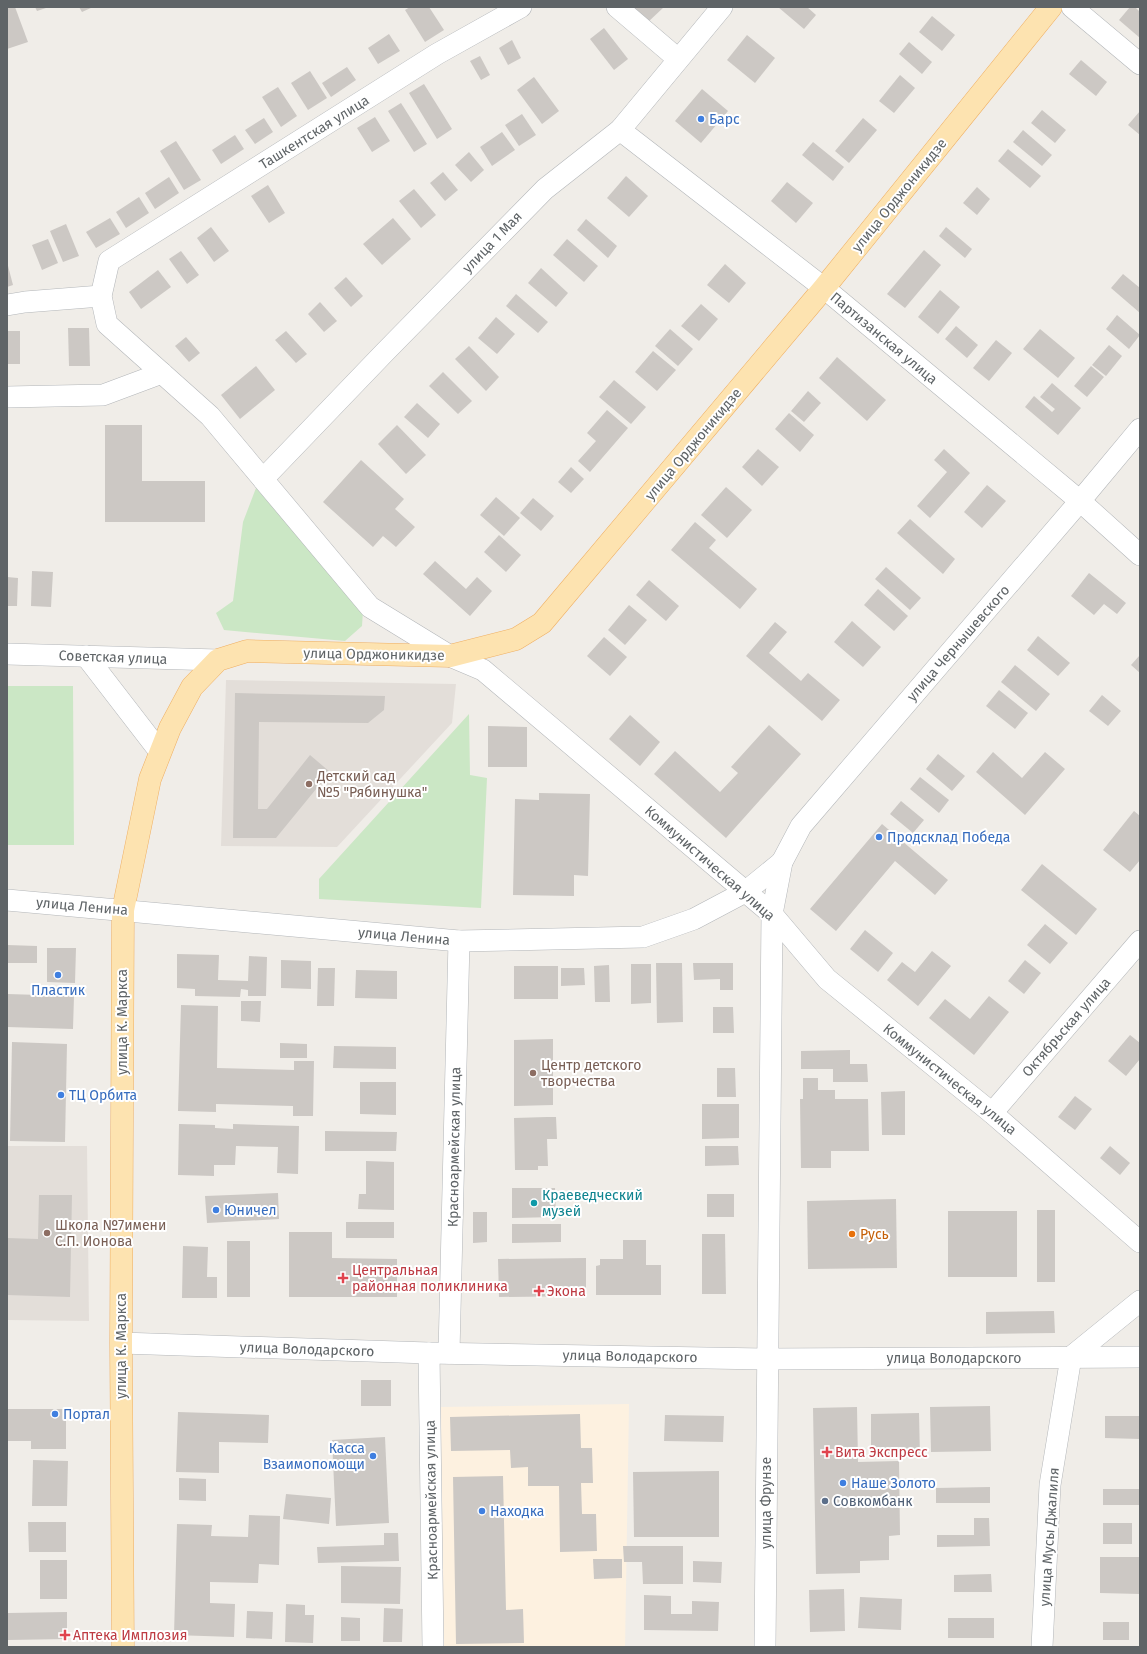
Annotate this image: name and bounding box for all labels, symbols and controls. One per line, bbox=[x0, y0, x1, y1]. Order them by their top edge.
street label: Ташкентская улица bbox=[256, 92, 372, 173]
place label: Барс bbox=[709, 111, 740, 128]
marker: Барс bbox=[696, 114, 706, 124]
street label: улица Орджоникидзе bbox=[848, 135, 950, 256]
street label: улица 1 Мая bbox=[459, 208, 526, 277]
street label: Партизанская улица bbox=[827, 289, 941, 388]
street label: улица Орджоникидзе bbox=[641, 385, 745, 504]
street label: улица Чернышевского bbox=[903, 582, 1013, 705]
street label: улица Орджоникидзе bbox=[303, 645, 445, 664]
street label: Советская улица bbox=[58, 647, 168, 668]
place label: Детский сад №5 "Рябинушка" bbox=[316, 768, 427, 801]
marker: Детский сад №5 "Рябинушка" bbox=[304, 779, 314, 789]
street label: Коммунистическая улица bbox=[641, 802, 778, 925]
place label: Продсклад Победа bbox=[887, 829, 1010, 846]
marker: Продсклад Победа bbox=[874, 832, 884, 842]
street label: улица Ленина bbox=[35, 894, 129, 919]
street label: улица Ленина bbox=[357, 924, 451, 949]
street label: улица К. Маркса bbox=[114, 969, 131, 1075]
marker: Пластик bbox=[53, 970, 63, 980]
street label: Октябрьская улица bbox=[1019, 974, 1114, 1081]
place label: Пластик bbox=[31, 982, 86, 999]
street label: Коммунистическая улица bbox=[879, 1020, 1020, 1139]
place label: Центр детского творчества bbox=[541, 1057, 641, 1090]
street label: Красноармейская улица bbox=[445, 1067, 464, 1227]
marker: Центр детского творчества bbox=[528, 1068, 538, 1078]
place label: ТЦ Орбита bbox=[69, 1087, 137, 1104]
marker: ТЦ Орбита bbox=[56, 1090, 66, 1100]
place label: Краеведческий музей bbox=[542, 1187, 643, 1220]
marker: Краеведческий музей bbox=[529, 1198, 539, 1208]
place label: Юничел bbox=[224, 1202, 277, 1219]
marker: Юничел bbox=[211, 1205, 221, 1215]
place label: Школа №7имени С.П. Ионова bbox=[55, 1217, 166, 1250]
place label: Русь bbox=[860, 1226, 889, 1243]
marker: Школа №7имени С.П. Ионова bbox=[42, 1228, 52, 1238]
marker: Русь bbox=[847, 1229, 857, 1239]
place label: Центральная районная поликлиника bbox=[352, 1262, 508, 1295]
marker: Центральная районная поликлиника bbox=[337, 1272, 349, 1284]
place label: Экона bbox=[547, 1283, 586, 1300]
marker: Экона bbox=[534, 1286, 544, 1296]
street label: улица К. Маркса bbox=[113, 1293, 130, 1399]
street label: улица Володарского bbox=[239, 1339, 375, 1360]
street label: улица Володарского bbox=[562, 1347, 698, 1366]
street label: улица Володарского bbox=[887, 1350, 1021, 1367]
place label: Портал bbox=[63, 1406, 110, 1423]
marker: Портал bbox=[50, 1409, 60, 1419]
street label: Красноармейская улица bbox=[422, 1420, 441, 1580]
place label: Касса Взаимопомощи bbox=[263, 1440, 365, 1473]
place label: Вита Экспресс bbox=[835, 1444, 928, 1461]
marker: Вита Экспресс bbox=[822, 1447, 832, 1457]
marker: Касса Взаимопомощи bbox=[368, 1451, 378, 1461]
street label: улица Фрунзе bbox=[758, 1457, 775, 1549]
street label: улица Мусы Джалиля bbox=[1036, 1467, 1063, 1607]
place label: Наше Золото bbox=[851, 1475, 936, 1492]
marker: Наше Золото bbox=[838, 1478, 848, 1488]
place label: Совкомбанк bbox=[833, 1493, 913, 1510]
marker: Совкомбанк bbox=[820, 1496, 830, 1506]
place label: Находка bbox=[490, 1503, 544, 1520]
marker: Находка bbox=[477, 1506, 487, 1516]
place label: Аптека Имплозия bbox=[73, 1627, 187, 1644]
marker: Аптека Имплозия bbox=[60, 1630, 70, 1640]

